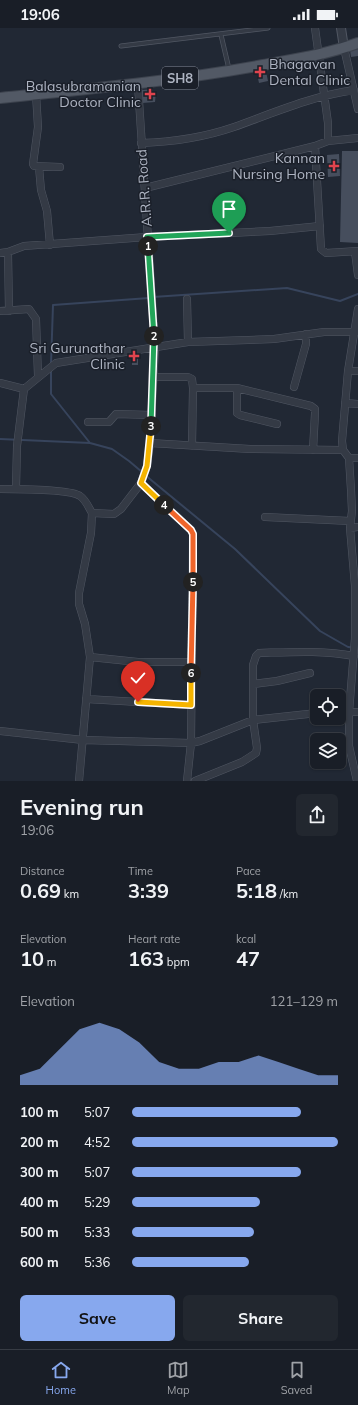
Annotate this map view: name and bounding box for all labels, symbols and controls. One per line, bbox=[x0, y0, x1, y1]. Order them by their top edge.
text: 19:06 bbox=[20, 5, 60, 24]
place label: Bhagavan Dental Clinic bbox=[269, 55, 350, 89]
marker: Bhagavan Dental Clinic bbox=[254, 66, 266, 78]
road number: SH8 bbox=[162, 67, 198, 89]
place label: Balasubramanian Doctor Clinic bbox=[26, 77, 141, 111]
marker: Balasubramanian Doctor Clinic bbox=[144, 88, 156, 100]
street label: A.R.R. Road bbox=[132, 149, 156, 227]
place label: Kannan Nursing Home bbox=[232, 149, 325, 183]
marker: Kannan Nursing Home bbox=[328, 160, 340, 172]
pin bbox=[212, 192, 246, 233]
icon: arrive bbox=[218, 198, 240, 220]
pin: 1 bbox=[138, 236, 158, 256]
text: 1 bbox=[145, 239, 151, 253]
pin: 2 bbox=[144, 326, 164, 346]
text: 2 bbox=[151, 329, 157, 343]
place label: Sri Gurunathar Clinic bbox=[30, 339, 126, 373]
marker: Sri Gurunathar Clinic bbox=[128, 350, 140, 362]
pin: 3 bbox=[141, 416, 161, 436]
text: 3 bbox=[148, 419, 154, 433]
pin: 4 bbox=[154, 495, 174, 515]
text: 4 bbox=[161, 498, 167, 512]
pin: 5 bbox=[183, 572, 203, 592]
text: 5 bbox=[190, 575, 196, 589]
pin bbox=[121, 661, 155, 702]
pin: 6 bbox=[181, 663, 201, 683]
text: 6 bbox=[188, 666, 194, 680]
icon: check bbox=[127, 667, 149, 689]
map controls bbox=[310, 689, 346, 769]
button: locate bbox=[310, 689, 346, 725]
button: layers bbox=[310, 733, 346, 769]
text: Evening run bbox=[20, 793, 144, 821]
button: share bbox=[296, 794, 338, 836]
text: 19:06 bbox=[20, 822, 54, 838]
text: Distance bbox=[20, 864, 64, 878]
text: Time bbox=[128, 864, 153, 878]
text: Pace bbox=[236, 864, 261, 878]
text: 0.69 bbox=[20, 878, 61, 903]
text: 3:39 bbox=[128, 878, 169, 903]
text: 5:18 bbox=[236, 878, 277, 903]
text: km bbox=[61, 887, 79, 901]
text: /km bbox=[277, 887, 298, 901]
text: Elevation bbox=[20, 932, 67, 946]
text: Heart rate bbox=[128, 932, 180, 946]
text: kcal bbox=[236, 932, 256, 946]
text: 10 bbox=[20, 946, 44, 971]
text: 163 bbox=[128, 946, 164, 971]
text: 47 bbox=[236, 946, 260, 971]
text: m bbox=[44, 955, 57, 969]
text: bpm bbox=[164, 955, 190, 969]
text: Elevation bbox=[20, 993, 75, 1009]
text: 121–129 m bbox=[270, 993, 338, 1009]
text: 100 m bbox=[20, 1104, 59, 1120]
text: 5:07 bbox=[84, 1104, 110, 1120]
text: 200 m bbox=[20, 1134, 59, 1150]
text: 4:52 bbox=[84, 1134, 110, 1150]
text: 300 m bbox=[20, 1164, 59, 1180]
text: 5:07 bbox=[84, 1164, 110, 1180]
text: 400 m bbox=[20, 1194, 59, 1210]
text: 5:29 bbox=[84, 1194, 110, 1210]
text: 500 m bbox=[20, 1224, 59, 1240]
text: 5:33 bbox=[84, 1224, 110, 1240]
text: 600 m bbox=[20, 1254, 59, 1270]
text: 5:36 bbox=[84, 1254, 110, 1270]
button: Save bbox=[20, 1295, 175, 1341]
button: Share bbox=[183, 1295, 338, 1341]
tab: Home bbox=[46, 1359, 76, 1397]
tab: Map bbox=[167, 1359, 190, 1397]
tab: Saved bbox=[281, 1359, 312, 1397]

